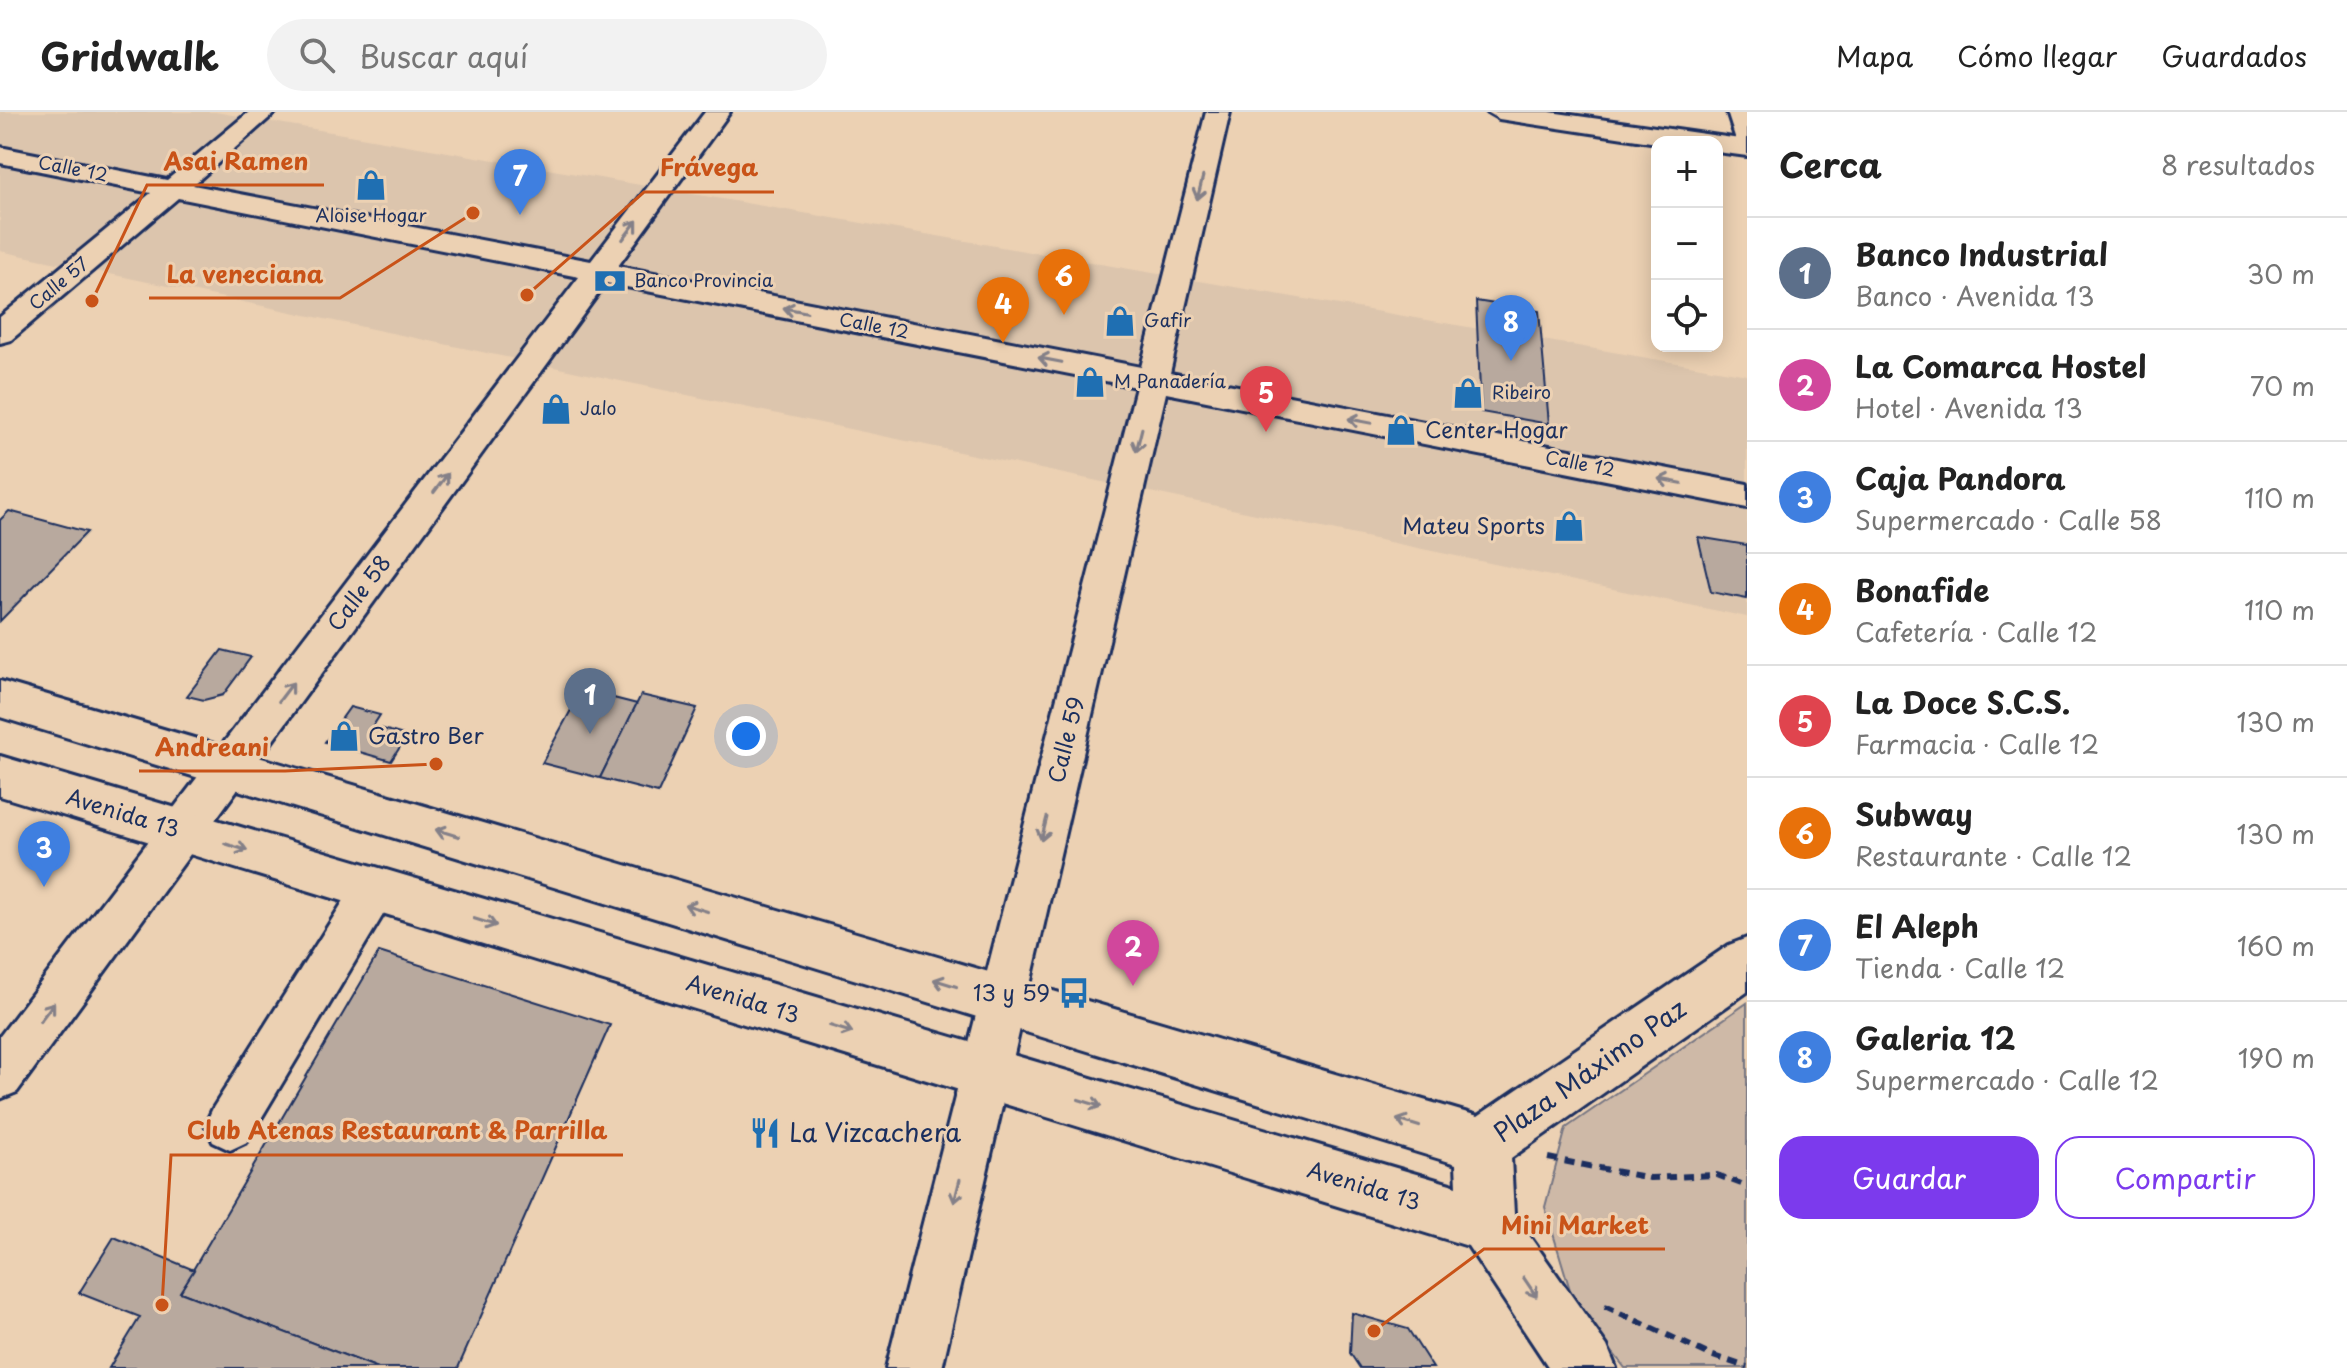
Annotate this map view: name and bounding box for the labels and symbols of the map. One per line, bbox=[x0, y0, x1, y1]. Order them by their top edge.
callout: Asai Ramen bbox=[147, 137, 324, 185]
text: Asai Ramen bbox=[163, 142, 308, 178]
callout: Frávega bbox=[644, 144, 774, 192]
street label: Calle 12 bbox=[36, 148, 110, 187]
text: Frávega bbox=[660, 148, 758, 184]
pin: 7 bbox=[494, 149, 546, 215]
shop icon: Aloise Hogar bbox=[354, 168, 388, 202]
one-way arrow bbox=[1192, 174, 1207, 200]
place label: Aloise Hogar bbox=[315, 201, 427, 228]
one-way arrow bbox=[622, 219, 638, 241]
pin: 6 bbox=[1038, 249, 1090, 315]
street label: Calle 57 bbox=[22, 250, 94, 316]
callout: La veneciana bbox=[149, 250, 340, 298]
text: La veneciana bbox=[166, 255, 324, 291]
bank icon: Banco Provincia bbox=[593, 264, 627, 298]
place label: Banco Provincia bbox=[634, 266, 774, 293]
pin: 4 bbox=[977, 277, 1029, 343]
pin: 8 bbox=[1485, 295, 1537, 361]
one-way arrow bbox=[783, 302, 808, 317]
shop icon: Gafir bbox=[1103, 304, 1137, 338]
street label: Calle 12 bbox=[837, 305, 911, 344]
place label: Gafir bbox=[1144, 306, 1192, 333]
one-way arrow bbox=[1038, 352, 1063, 367]
shop icon: M Panadería bbox=[1073, 365, 1107, 399]
pin: 5 bbox=[1240, 366, 1292, 432]
place label: M Panadería bbox=[1114, 367, 1226, 394]
shop icon: Ribeiro bbox=[1451, 376, 1485, 410]
place label: Ribeiro bbox=[1492, 378, 1551, 405]
shop icon: Jalo bbox=[539, 392, 573, 426]
place label: Jalo bbox=[580, 394, 616, 421]
one-way arrow bbox=[1348, 412, 1374, 427]
place label: Center Hogar bbox=[1425, 412, 1568, 445]
shop icon: Center Hogar bbox=[1384, 413, 1418, 447]
one-way arrow bbox=[1131, 427, 1146, 453]
street label: Calle 12 bbox=[1543, 443, 1617, 482]
one-way arrow bbox=[433, 473, 450, 494]
one-way arrow bbox=[1658, 473, 1684, 488]
place label: Mateu Sports bbox=[1402, 508, 1545, 541]
shop icon: Mateu Sports bbox=[1552, 509, 1586, 543]
street label: Calle 58 bbox=[318, 547, 398, 637]
pin: 1 bbox=[564, 668, 616, 734]
one-way arrow bbox=[278, 681, 294, 703]
street label: Calle 59 bbox=[1038, 693, 1091, 786]
your location bbox=[726, 716, 766, 756]
place label: Gastro Ber bbox=[368, 718, 485, 751]
shop icon: Gastro Ber bbox=[327, 719, 361, 753]
callout: Andreani bbox=[139, 723, 285, 771]
text: Andreani bbox=[155, 728, 269, 764]
street label: Avenida 13 bbox=[63, 779, 184, 844]
one-way arrow bbox=[1036, 816, 1051, 842]
pin: 3 bbox=[18, 821, 70, 887]
one-way arrow bbox=[435, 825, 460, 839]
one-way arrow bbox=[222, 840, 248, 855]
one-way arrow bbox=[684, 900, 709, 914]
one-way arrow bbox=[472, 915, 497, 930]
pin: 2 bbox=[1107, 920, 1159, 986]
street label: Avenida 13 bbox=[683, 965, 804, 1030]
one-way arrow bbox=[933, 975, 958, 989]
place label: 13 y 59 bbox=[973, 975, 1050, 1008]
bus stop icon: 13 y 59 bbox=[1057, 976, 1091, 1010]
street label: Plaza Máximo Paz bbox=[1485, 989, 1693, 1151]
one-way arrow bbox=[38, 1002, 55, 1023]
one-way arrow bbox=[827, 1022, 853, 1037]
one-way arrow bbox=[1077, 1097, 1102, 1111]
callout: Club Atenas Restaurant & Parrilla bbox=[171, 1107, 623, 1155]
text: Club Atenas Restaurant & Parrilla bbox=[187, 1111, 607, 1147]
place label: La Vizcachera bbox=[789, 1112, 961, 1151]
one-way arrow bbox=[1396, 1115, 1422, 1130]
restaurant icon: La Vizcachera bbox=[748, 1116, 782, 1150]
street label: Avenida 13 bbox=[1304, 1152, 1425, 1217]
one-way arrow bbox=[948, 1177, 963, 1203]
callout: Mini Market bbox=[1484, 1201, 1665, 1249]
text: Mini Market bbox=[1501, 1206, 1649, 1242]
one-way arrow bbox=[1522, 1276, 1538, 1298]

